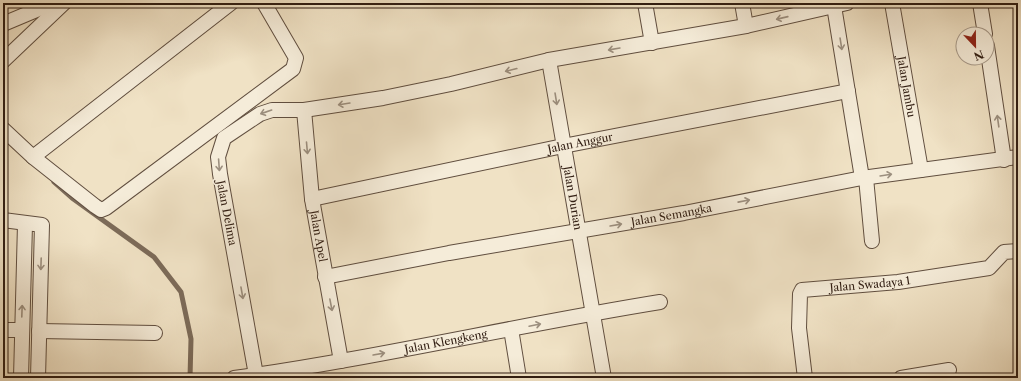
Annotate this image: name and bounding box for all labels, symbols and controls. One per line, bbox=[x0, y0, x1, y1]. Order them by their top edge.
one-way arrow bbox=[775, 14, 788, 22]
north arrow bbox=[955, 26, 995, 66]
one-way arrow bbox=[837, 37, 845, 50]
one-way arrow bbox=[608, 45, 621, 53]
text: N bbox=[971, 47, 986, 64]
street label: Jalan Jambu bbox=[894, 53, 919, 119]
one-way arrow bbox=[505, 66, 518, 74]
one-way arrow bbox=[552, 92, 560, 105]
one-way arrow bbox=[338, 100, 351, 108]
one-way arrow bbox=[260, 109, 273, 116]
one-way arrow bbox=[994, 115, 1002, 128]
street label: Jalan Anggur bbox=[544, 129, 614, 156]
one-way arrow bbox=[304, 142, 311, 155]
one-way arrow bbox=[216, 158, 223, 171]
street label: Jalan Durian bbox=[560, 163, 585, 231]
one-way arrow bbox=[879, 171, 892, 179]
street label: Jalan Delima bbox=[213, 177, 240, 247]
one-way arrow bbox=[737, 197, 750, 205]
street label: Jalan Semangka bbox=[628, 201, 713, 229]
street label: Jalan Apel bbox=[307, 207, 330, 264]
one-way arrow bbox=[609, 220, 622, 228]
one-way arrow bbox=[37, 257, 45, 270]
street label: Jalan Swadaya 1 bbox=[827, 273, 912, 295]
one-way arrow bbox=[238, 286, 246, 299]
one-way arrow bbox=[327, 298, 335, 311]
one-way arrow bbox=[19, 305, 26, 318]
one-way arrow bbox=[528, 320, 541, 328]
street label: Jalan Klengkeng bbox=[401, 326, 489, 356]
one-way arrow bbox=[372, 349, 385, 357]

